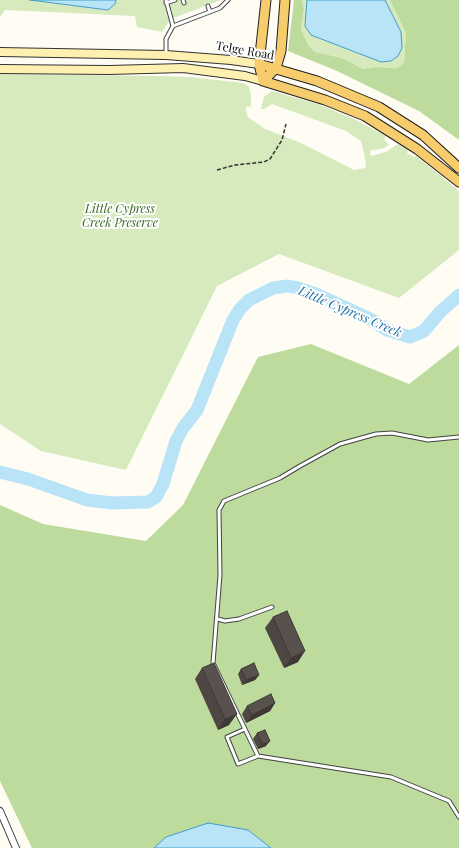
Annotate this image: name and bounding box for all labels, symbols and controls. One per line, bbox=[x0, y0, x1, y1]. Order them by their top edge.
street label: Telge Road bbox=[215, 39, 275, 63]
park label: Little Cypress Creek Preserve bbox=[82, 202, 158, 230]
water label: Little Cypress Creek bbox=[296, 283, 404, 341]

